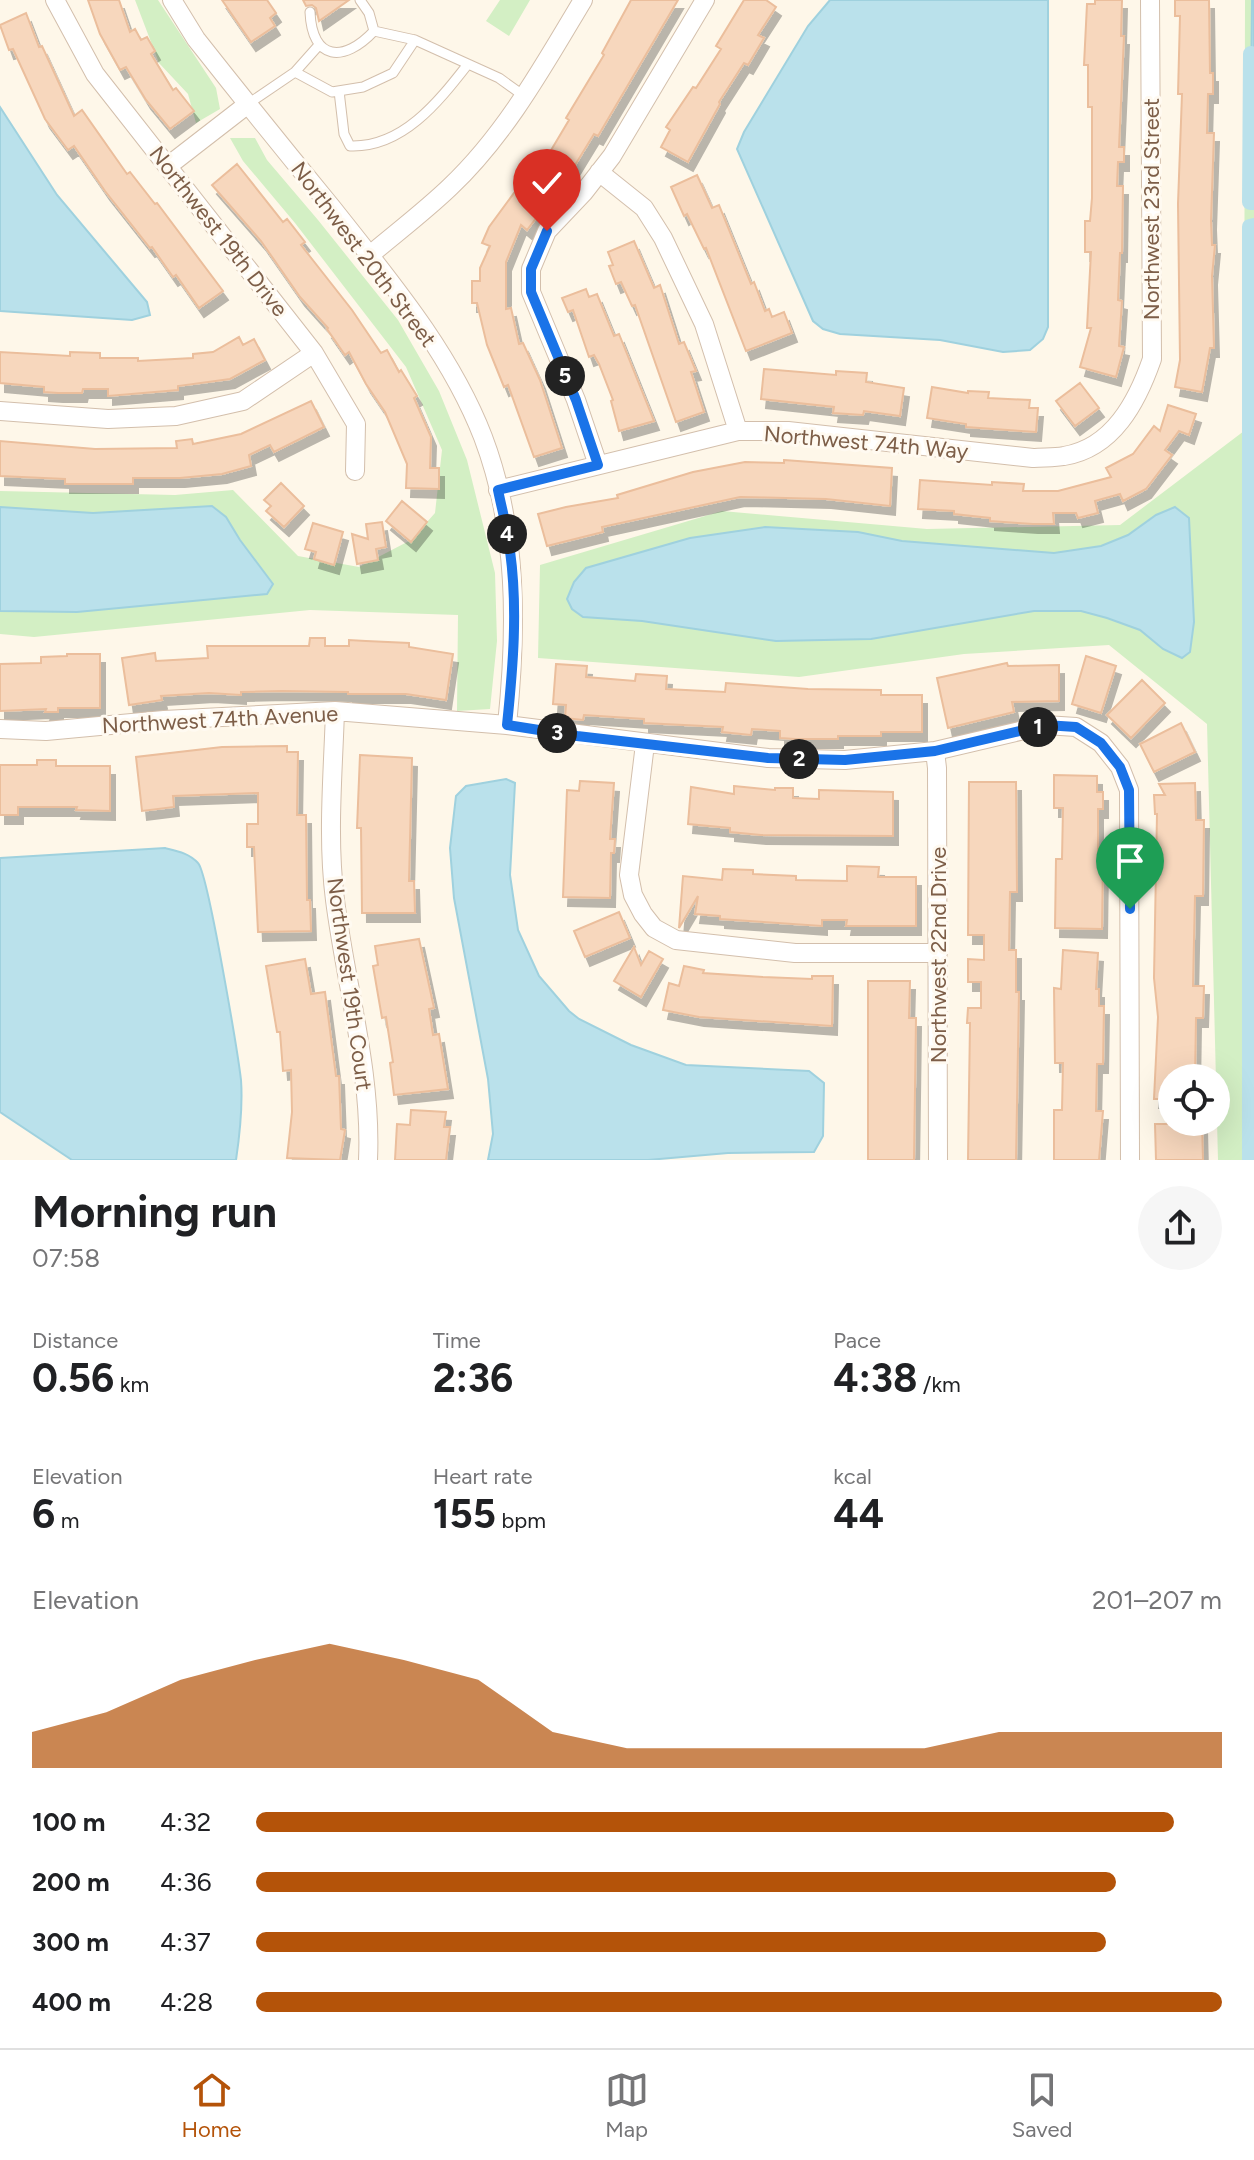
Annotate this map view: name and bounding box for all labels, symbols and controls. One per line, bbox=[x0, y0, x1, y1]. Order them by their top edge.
street label: Northwest 23rd Street bbox=[1138, 98, 1165, 320]
street label: Northwest 19th Drive bbox=[144, 141, 294, 322]
pin bbox=[513, 149, 581, 231]
street label: Northwest 20th Street bbox=[285, 156, 442, 352]
icon: check bbox=[525, 161, 569, 205]
pin: 5 bbox=[545, 356, 585, 396]
text: 5 bbox=[559, 362, 571, 389]
street label: Northwest 74th Way bbox=[763, 420, 970, 465]
pin: 4 bbox=[487, 514, 527, 554]
text: 4 bbox=[500, 520, 514, 547]
street label: Northwest 74th Avenue bbox=[101, 700, 339, 739]
pin: 1 bbox=[1018, 707, 1058, 747]
pin: 3 bbox=[537, 713, 577, 753]
text: 1 bbox=[1033, 713, 1043, 740]
text: 3 bbox=[551, 719, 563, 746]
pin: 2 bbox=[779, 739, 819, 779]
text: 2 bbox=[793, 745, 805, 772]
pin bbox=[1096, 827, 1164, 909]
icon: arrive bbox=[1108, 839, 1152, 883]
street label: Northwest 22nd Drive bbox=[925, 847, 952, 1063]
street label: Northwest 19th Court bbox=[321, 876, 378, 1092]
map controls bbox=[1158, 1064, 1230, 1136]
button: locate bbox=[1158, 1064, 1230, 1136]
text: Morning run bbox=[32, 1185, 277, 1238]
button: share bbox=[1138, 1186, 1222, 1270]
text: 07:58 bbox=[32, 1242, 100, 1274]
text: Distance bbox=[32, 1327, 118, 1354]
text: Time bbox=[433, 1327, 481, 1354]
text: Pace bbox=[833, 1327, 881, 1354]
text: 0.56 bbox=[32, 1354, 114, 1402]
text: 2:36 bbox=[433, 1354, 513, 1402]
text: 4:38 bbox=[833, 1354, 917, 1402]
text: km bbox=[114, 1371, 149, 1398]
text: /km bbox=[917, 1371, 961, 1398]
text: Elevation bbox=[32, 1463, 122, 1490]
text: Heart rate bbox=[433, 1463, 533, 1490]
text: kcal bbox=[833, 1463, 872, 1490]
text: 6 bbox=[32, 1490, 55, 1538]
text: 155 bbox=[433, 1490, 496, 1538]
text: 44 bbox=[833, 1490, 884, 1538]
text: m bbox=[55, 1507, 79, 1534]
text: bpm bbox=[496, 1507, 546, 1534]
text: Elevation bbox=[32, 1584, 139, 1616]
text: 201–207 m bbox=[1092, 1584, 1222, 1616]
text: 100 m bbox=[32, 1806, 106, 1838]
text: 4:32 bbox=[160, 1806, 211, 1838]
text: 200 m bbox=[32, 1866, 110, 1898]
text: 4:36 bbox=[160, 1866, 212, 1898]
text: 300 m bbox=[32, 1926, 109, 1958]
text: 4:37 bbox=[160, 1926, 211, 1958]
text: 400 m bbox=[32, 1986, 111, 2018]
text: 4:28 bbox=[160, 1986, 213, 2018]
tab: Home bbox=[182, 2068, 242, 2143]
tab: Map bbox=[605, 2068, 649, 2143]
tab: Saved bbox=[1012, 2068, 1072, 2143]

